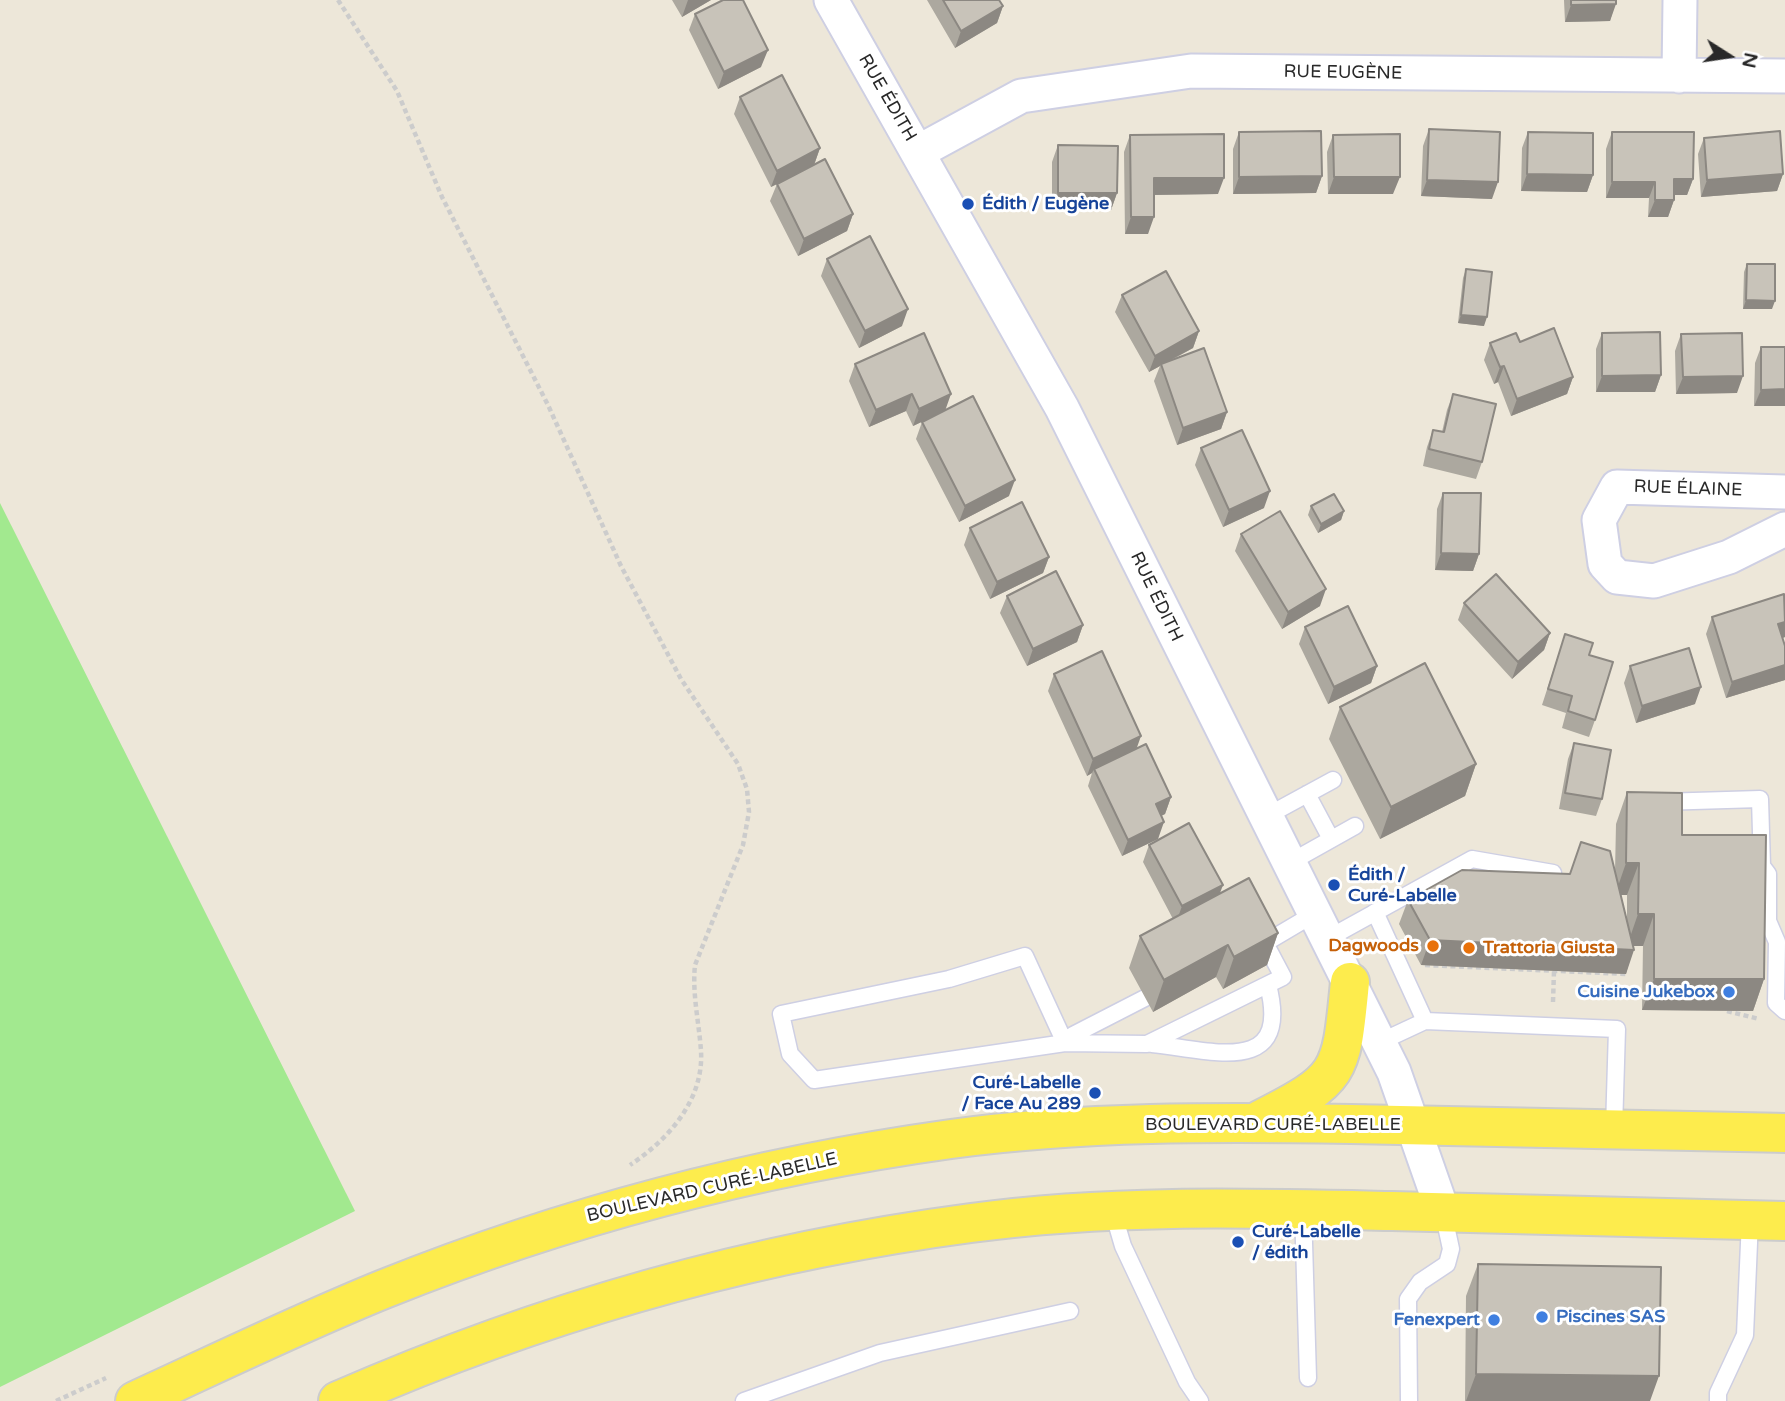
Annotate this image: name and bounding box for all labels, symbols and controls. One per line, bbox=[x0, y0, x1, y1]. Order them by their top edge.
north arrow bbox=[1694, 21, 1764, 91]
street label: RUE ÉDITH bbox=[853, 50, 921, 146]
text: N bbox=[1737, 51, 1762, 70]
street label: RUE EUGÈNE bbox=[1283, 61, 1403, 85]
place label: Édith / Eugène bbox=[982, 193, 1109, 215]
marker: Édith / Eugène bbox=[960, 196, 976, 212]
street label: RUE ÉLAINE bbox=[1633, 476, 1743, 502]
street label: RUE ÉDITH bbox=[1125, 549, 1187, 645]
place label: Édith / Curé-Labelle bbox=[1348, 864, 1457, 906]
marker: Édith / Curé-Labelle bbox=[1326, 877, 1342, 893]
place label: Dagwoods bbox=[1328, 935, 1419, 957]
place label: Trattoria Giusta bbox=[1483, 937, 1615, 959]
marker: Dagwoods bbox=[1425, 938, 1441, 954]
marker: Trattoria Giusta bbox=[1461, 940, 1477, 956]
place label: Cuisine Jukebox bbox=[1577, 981, 1715, 1003]
marker: Cuisine Jukebox bbox=[1721, 984, 1737, 1000]
place label: Curé-Labelle / Face Au 289 bbox=[962, 1072, 1081, 1114]
marker: Curé-Labelle / Face Au 289 bbox=[1087, 1085, 1103, 1101]
street label: BOULEVARD CURÉ-LABELLE bbox=[1145, 1114, 1401, 1136]
street label: BOULEVARD CURÉ-LABELLE bbox=[585, 1149, 839, 1227]
place label: Curé-Labelle / édith bbox=[1252, 1221, 1361, 1264]
marker: Curé-Labelle / édith bbox=[1230, 1234, 1246, 1250]
place label: Piscines SAS bbox=[1556, 1306, 1665, 1328]
place label: Fenexpert bbox=[1393, 1309, 1480, 1331]
marker: Piscines SAS bbox=[1534, 1309, 1550, 1325]
marker: Fenexpert bbox=[1486, 1312, 1502, 1328]

